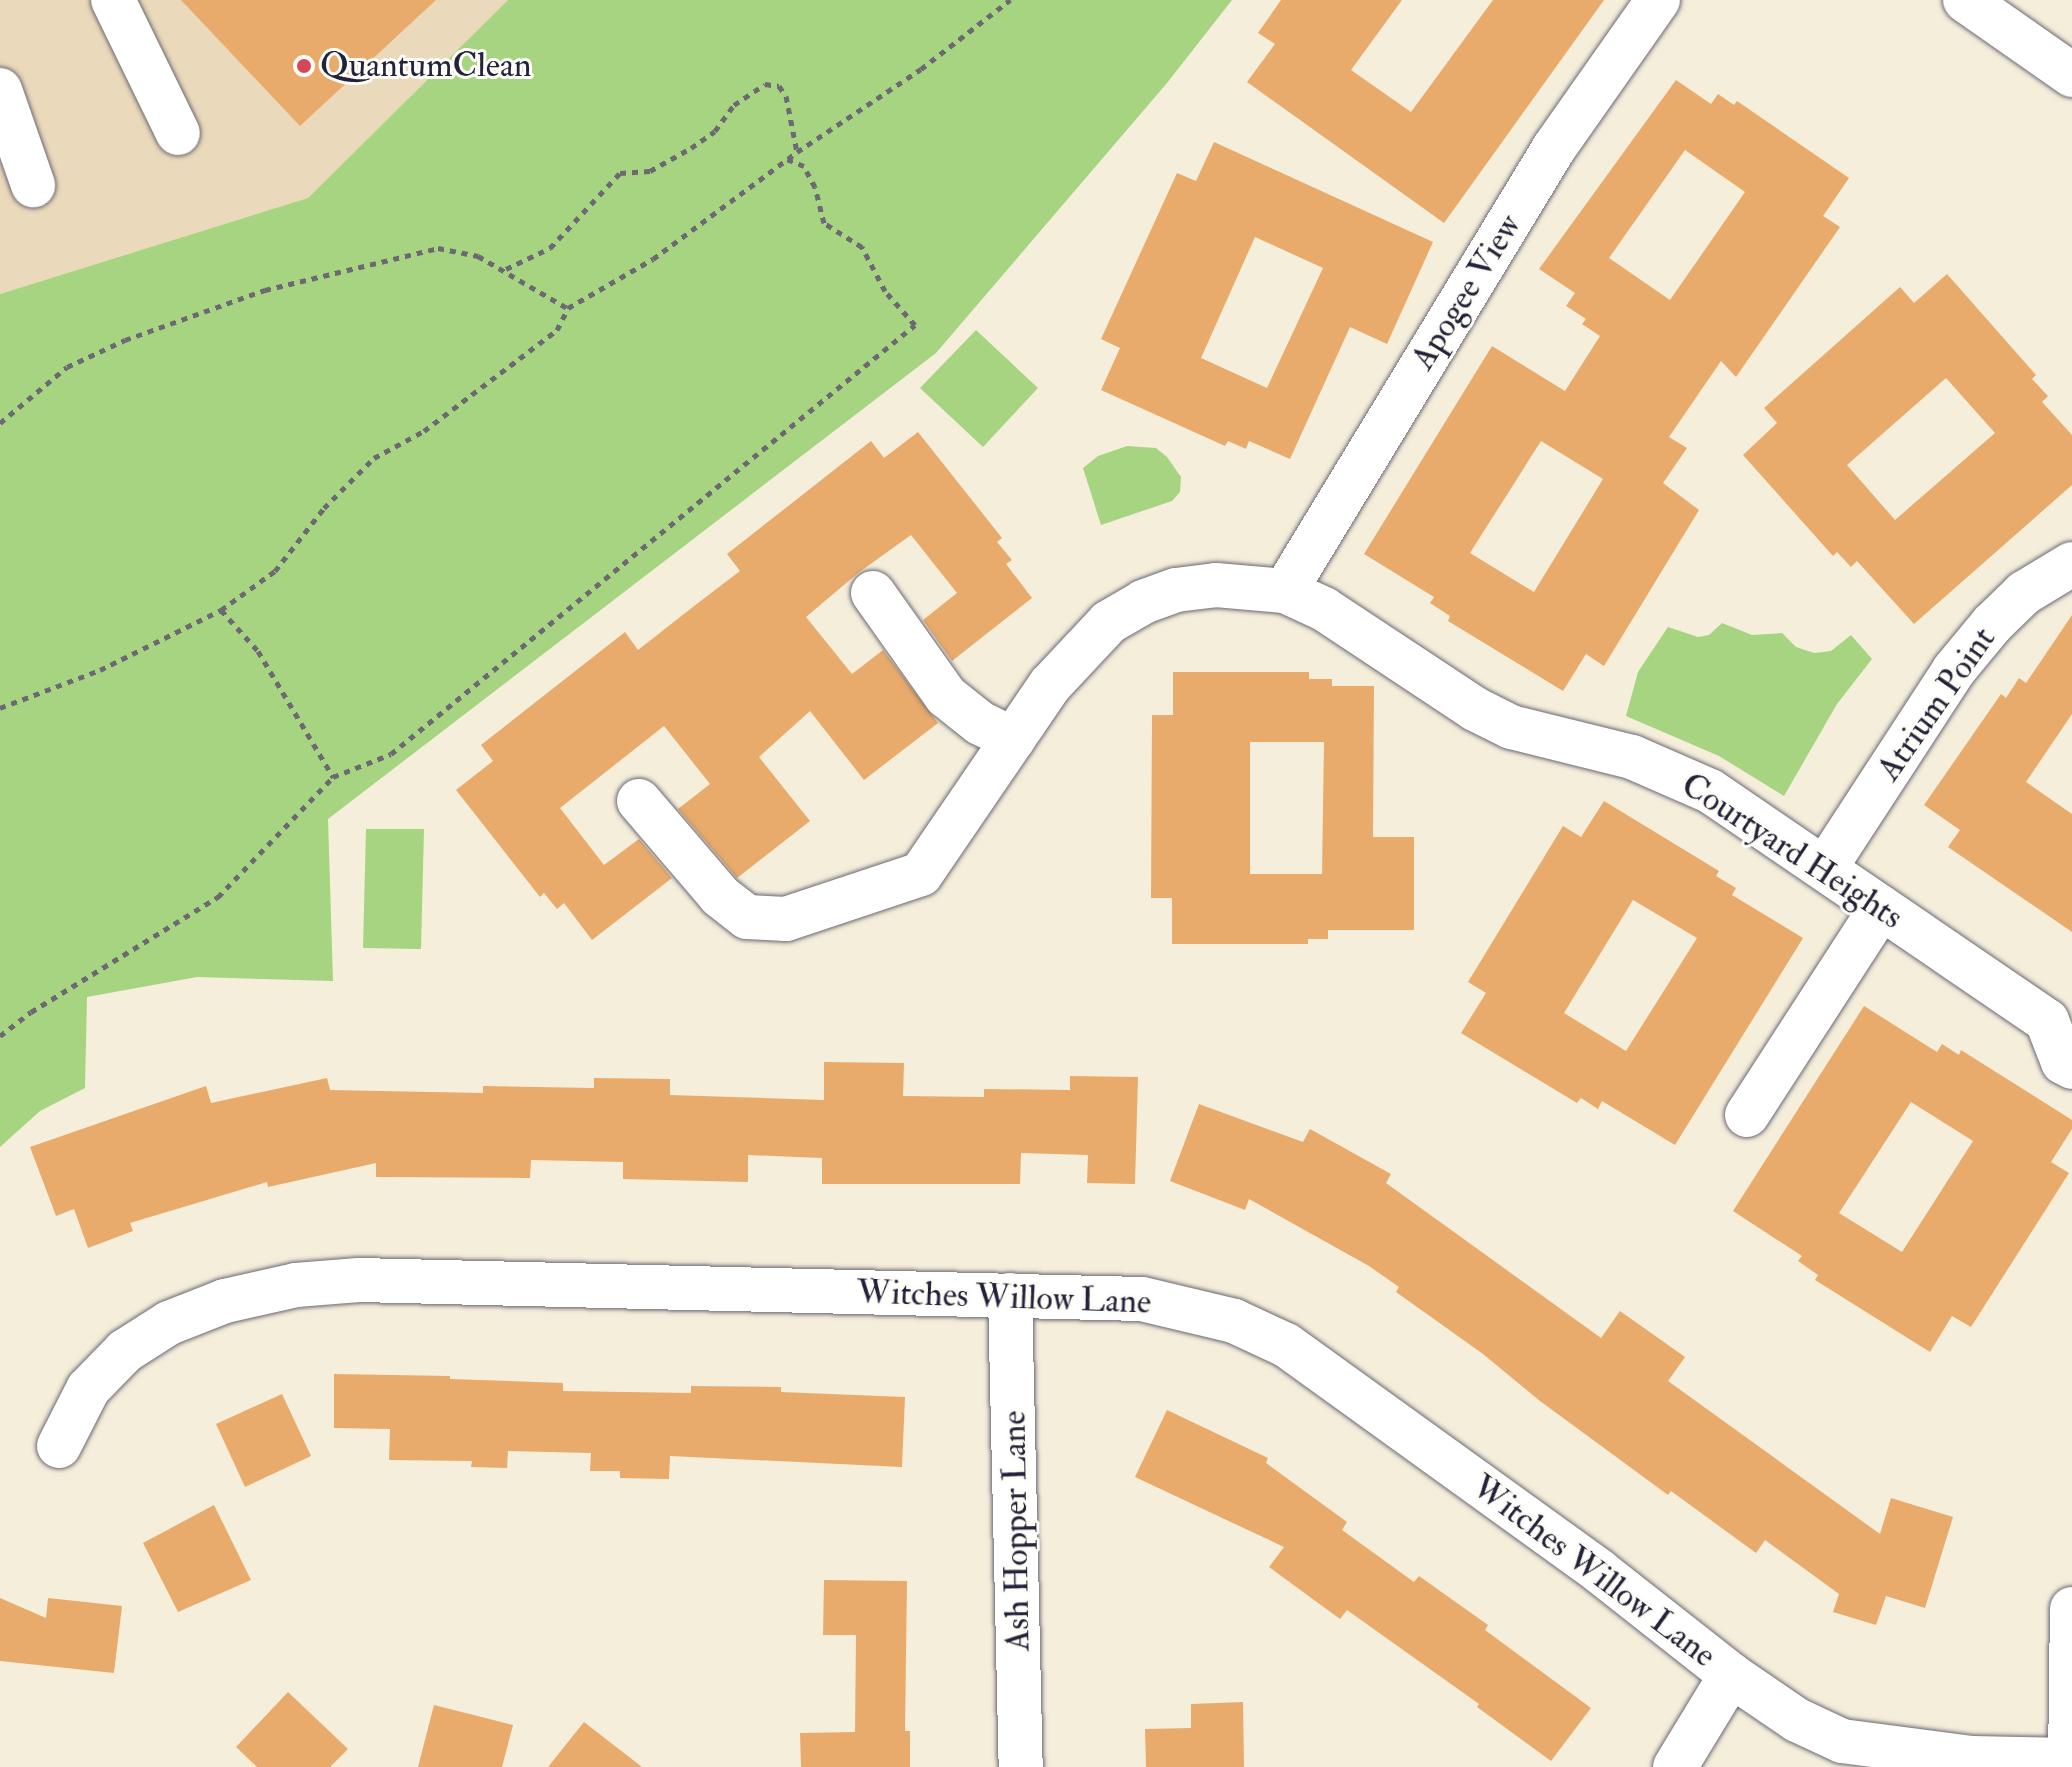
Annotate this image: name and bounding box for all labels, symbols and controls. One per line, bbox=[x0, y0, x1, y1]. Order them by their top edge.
place label: QuantumClean bbox=[320, 46, 532, 86]
marker: QuantumClean bbox=[295, 57, 313, 75]
street label: Apogee View bbox=[1402, 207, 1530, 377]
street label: Atrium Point bbox=[1868, 619, 2004, 789]
street label: Courtyard Heights bbox=[1674, 764, 1910, 938]
street label: Witches Willow Lane bbox=[856, 1271, 1152, 1323]
street label: Ash Hopper Lane bbox=[994, 1410, 1038, 1652]
street label: Witches Willow Lane bbox=[1464, 1466, 1724, 1676]

